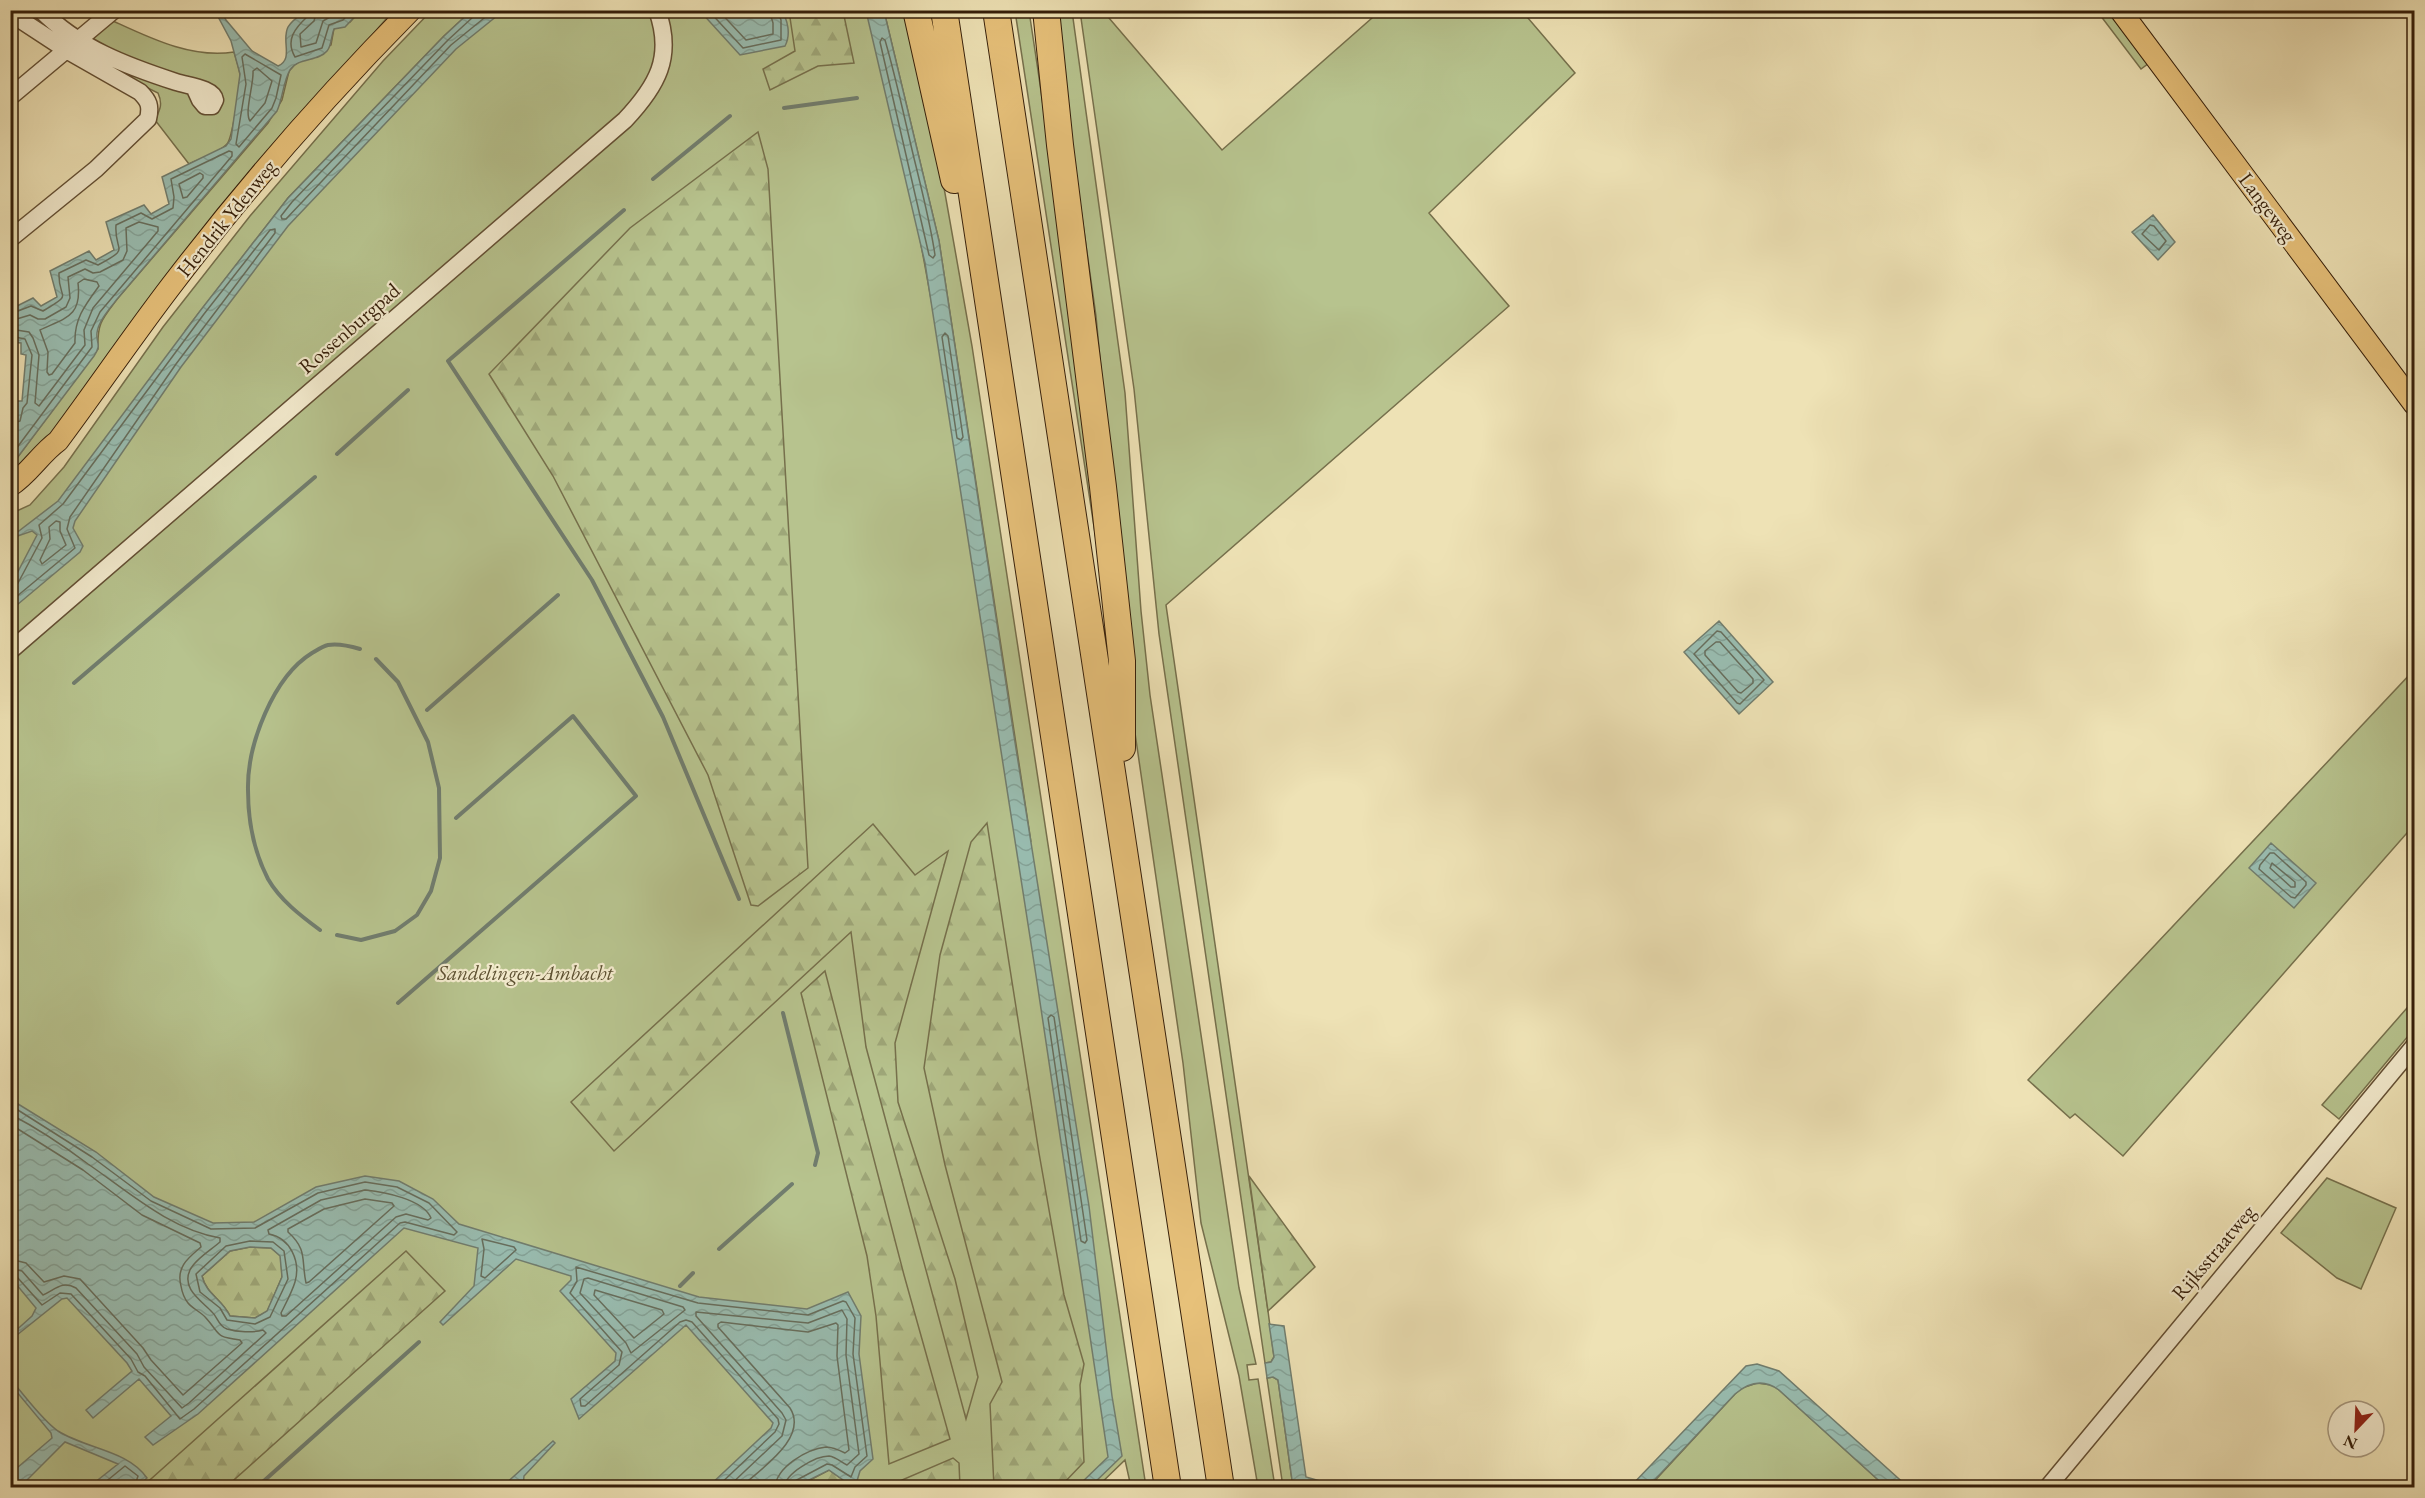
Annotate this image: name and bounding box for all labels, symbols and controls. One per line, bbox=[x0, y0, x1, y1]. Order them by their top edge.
street label: Hendrik Ydenweg bbox=[170, 153, 282, 282]
street label: Langeweg bbox=[2233, 167, 2303, 248]
street label: Rossenburgpad bbox=[293, 276, 406, 379]
park label: Sandelingen-Ambacht bbox=[436, 959, 614, 986]
street label: Rijksstraatweg bbox=[2165, 1198, 2261, 1305]
north arrow bbox=[2326, 1399, 2386, 1459]
text: N bbox=[2340, 1430, 2360, 1455]

